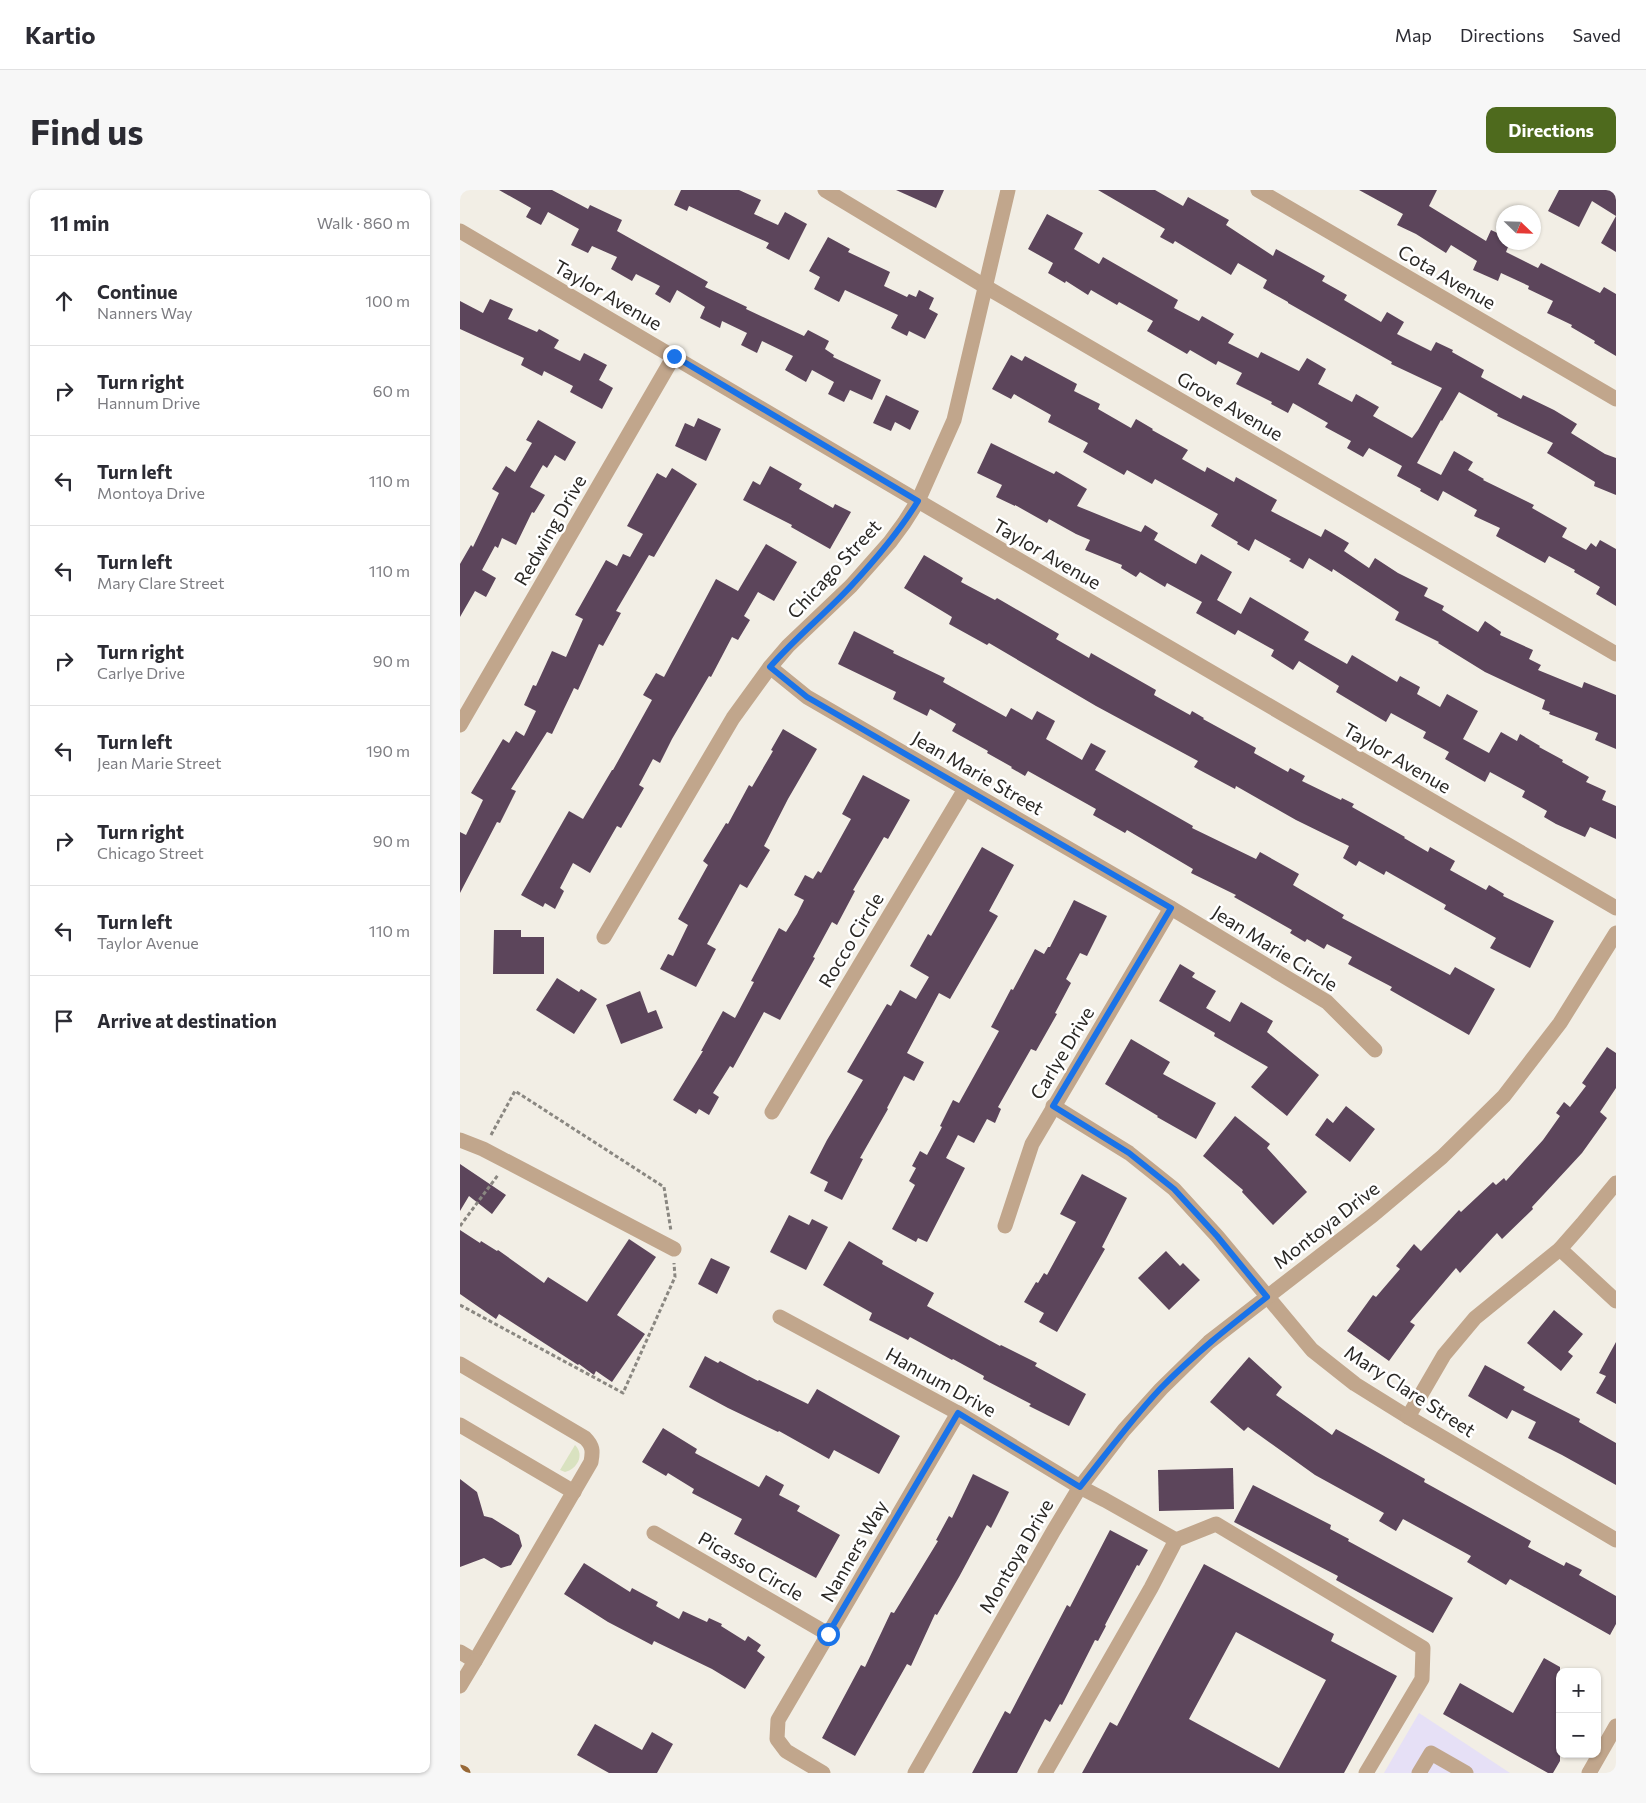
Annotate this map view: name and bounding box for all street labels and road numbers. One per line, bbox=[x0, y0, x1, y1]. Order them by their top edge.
street label: Cota Avenue bbox=[1394, 239, 1500, 314]
street label: Taylor Avenue bbox=[550, 254, 666, 335]
street label: Grove Avenue bbox=[1173, 366, 1287, 445]
street label: Redwing Drive bbox=[509, 470, 591, 589]
street label: Taylor Avenue bbox=[989, 513, 1105, 594]
street label: Chicago Street bbox=[782, 514, 885, 623]
street label: Taylor Avenue bbox=[1339, 717, 1455, 798]
street label: Jean Marie Street bbox=[909, 726, 1048, 820]
street label: Rocco Circle bbox=[813, 888, 888, 991]
street label: Jean Marie Circle bbox=[1208, 900, 1342, 995]
street label: Carlye Drive bbox=[1025, 1002, 1098, 1103]
street label: Montoya Drive bbox=[1268, 1176, 1383, 1273]
street label: Mary Clare Street bbox=[1341, 1340, 1480, 1442]
street label: Hannum Drive bbox=[882, 1342, 1000, 1421]
street label: Montoya Drive bbox=[974, 1494, 1058, 1617]
street label: Nanners Way bbox=[815, 1496, 892, 1606]
street label: Picasso Circle bbox=[694, 1526, 808, 1605]

